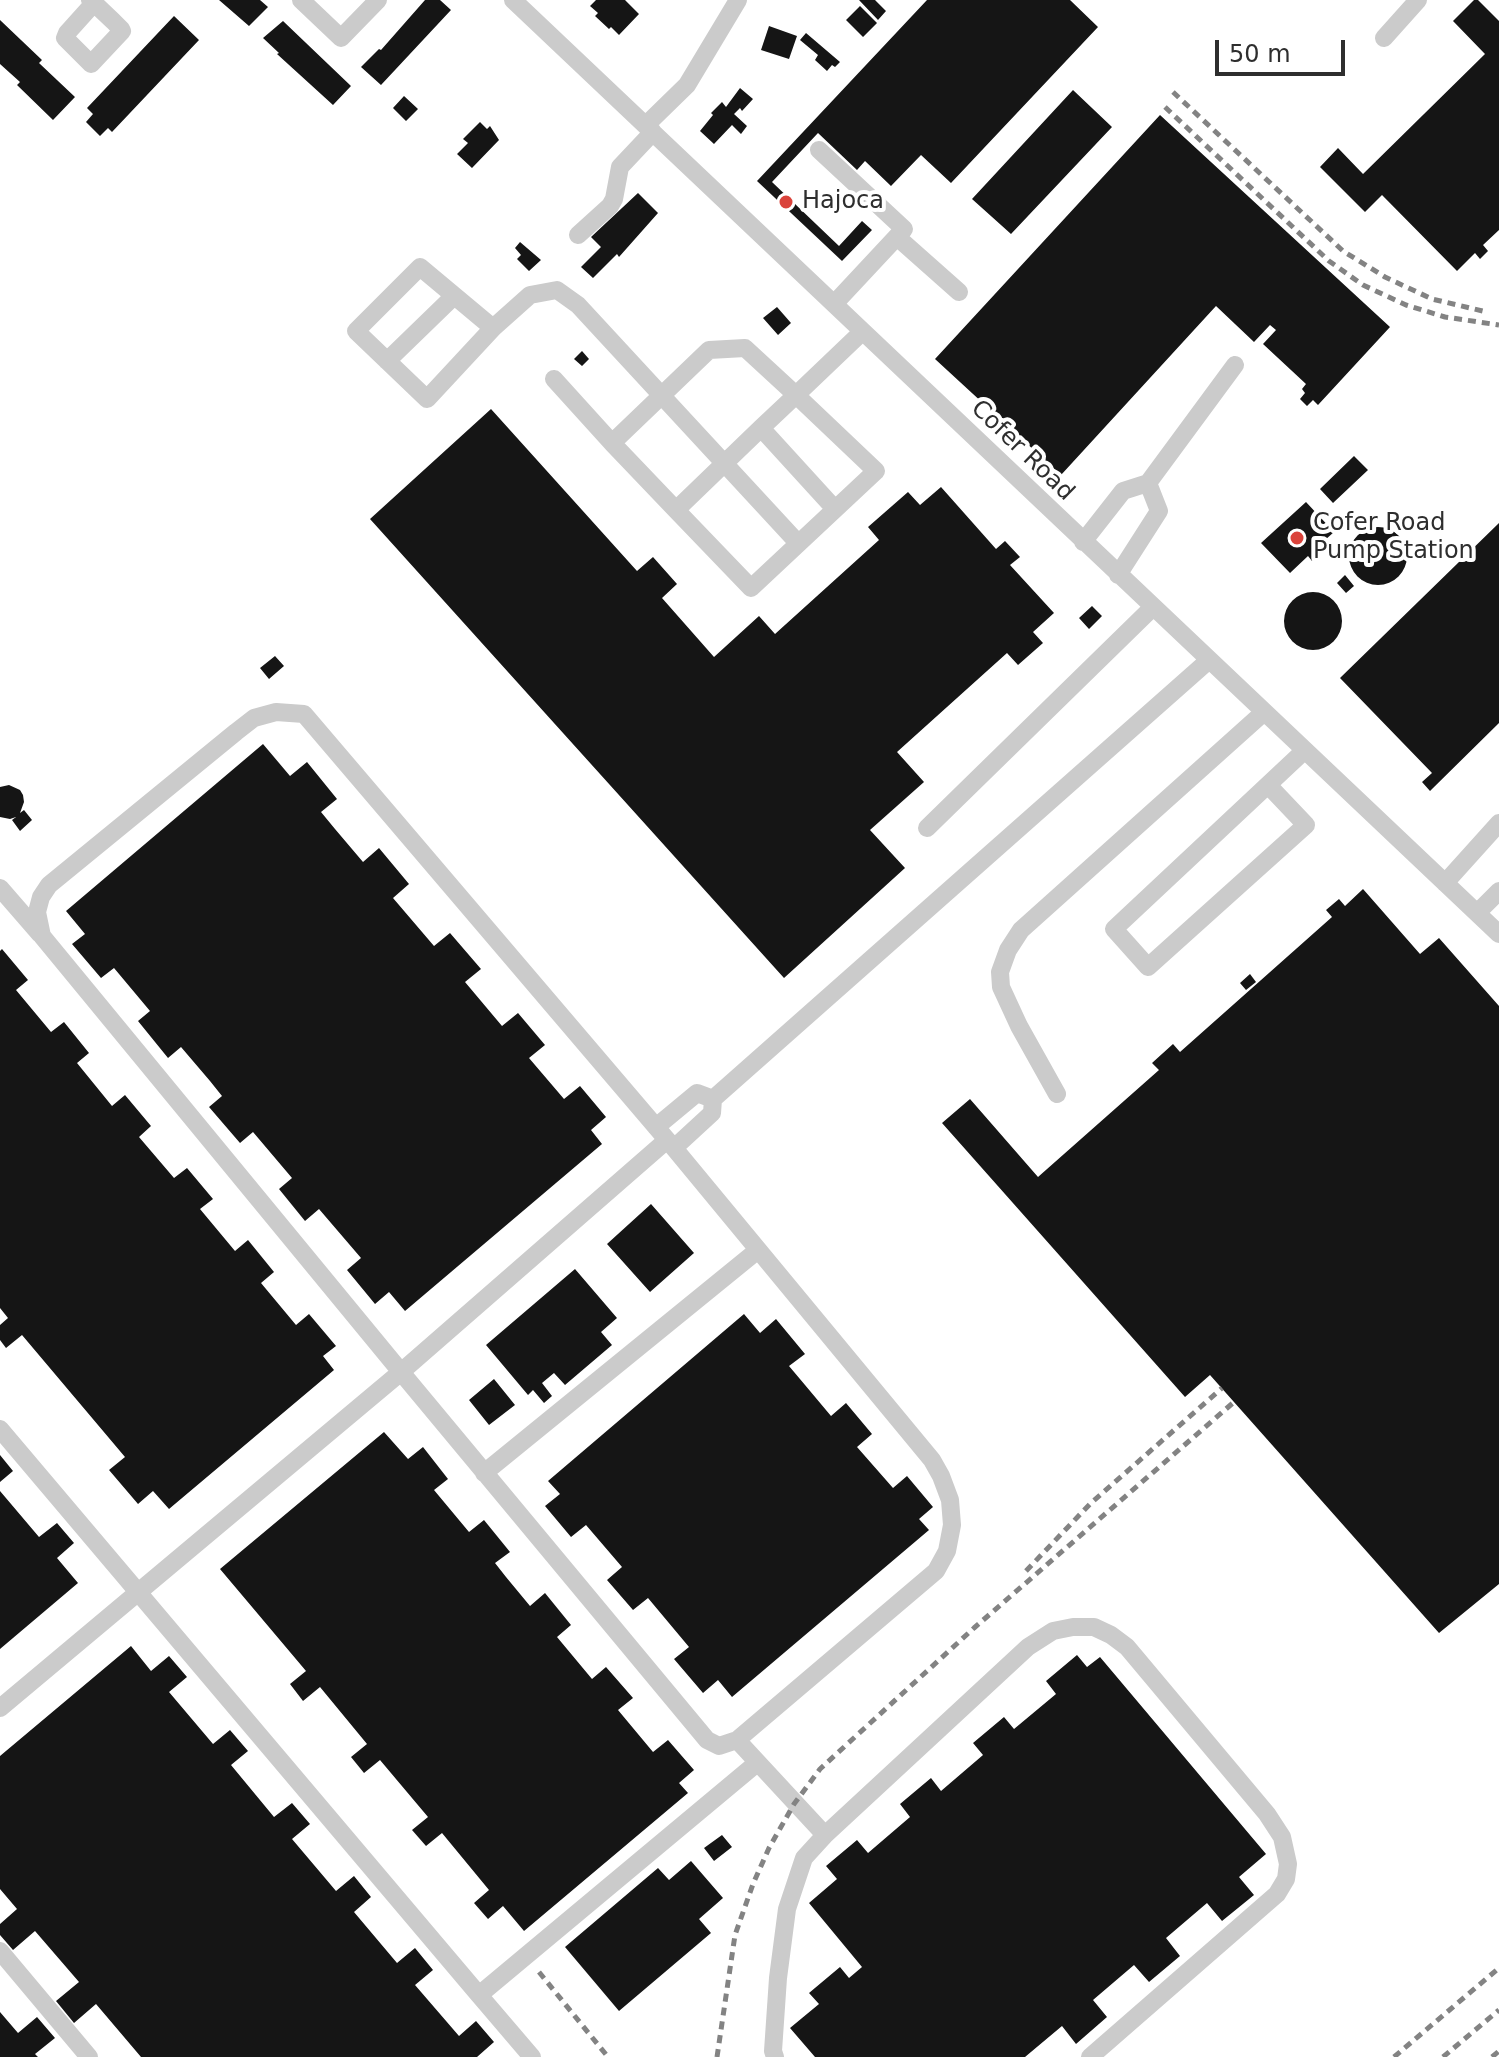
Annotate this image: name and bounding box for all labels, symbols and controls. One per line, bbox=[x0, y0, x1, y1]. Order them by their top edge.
scale bar bbox=[1219, 24, 1349, 74]
text: 50 m bbox=[1229, 40, 1291, 68]
place label: Hajoca bbox=[802, 188, 884, 216]
marker: Hajoca bbox=[777, 193, 795, 211]
street label: Cofer Road bbox=[964, 395, 1080, 507]
place label: Cofer Road Pump Station bbox=[1313, 510, 1474, 566]
marker: Cofer Road Pump Station bbox=[1288, 529, 1306, 547]

